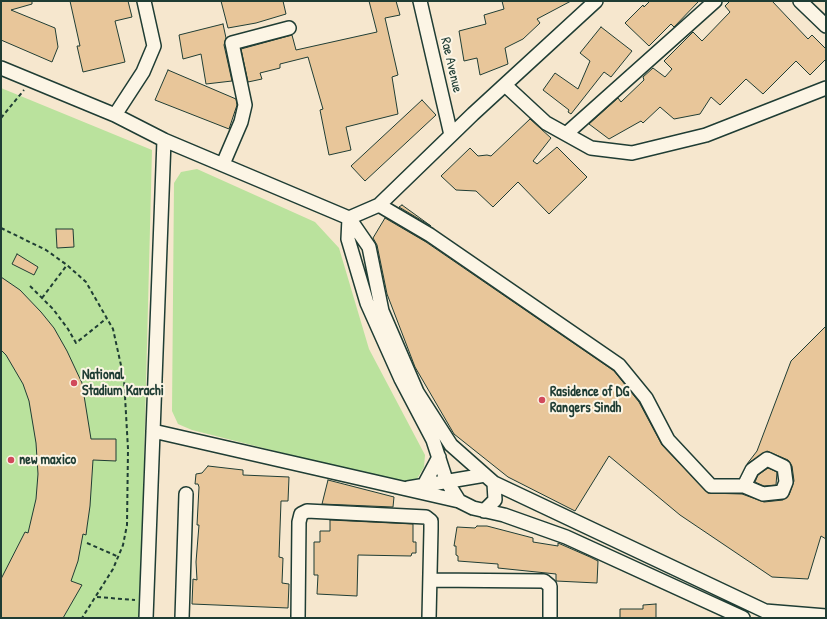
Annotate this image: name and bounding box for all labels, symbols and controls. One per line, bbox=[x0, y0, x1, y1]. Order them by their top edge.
street label: Rae Avenue bbox=[437, 36, 465, 94]
place label: National Stadium Karachi bbox=[82, 367, 164, 400]
marker: National Stadium Karachi bbox=[69, 378, 79, 388]
place label: Rasidence of DG Rangers Sindh bbox=[550, 384, 629, 416]
marker: Rasidence of DG Rangers Sindh bbox=[537, 395, 547, 405]
place label: new maxico bbox=[19, 452, 76, 468]
marker: new maxico bbox=[6, 455, 16, 465]

